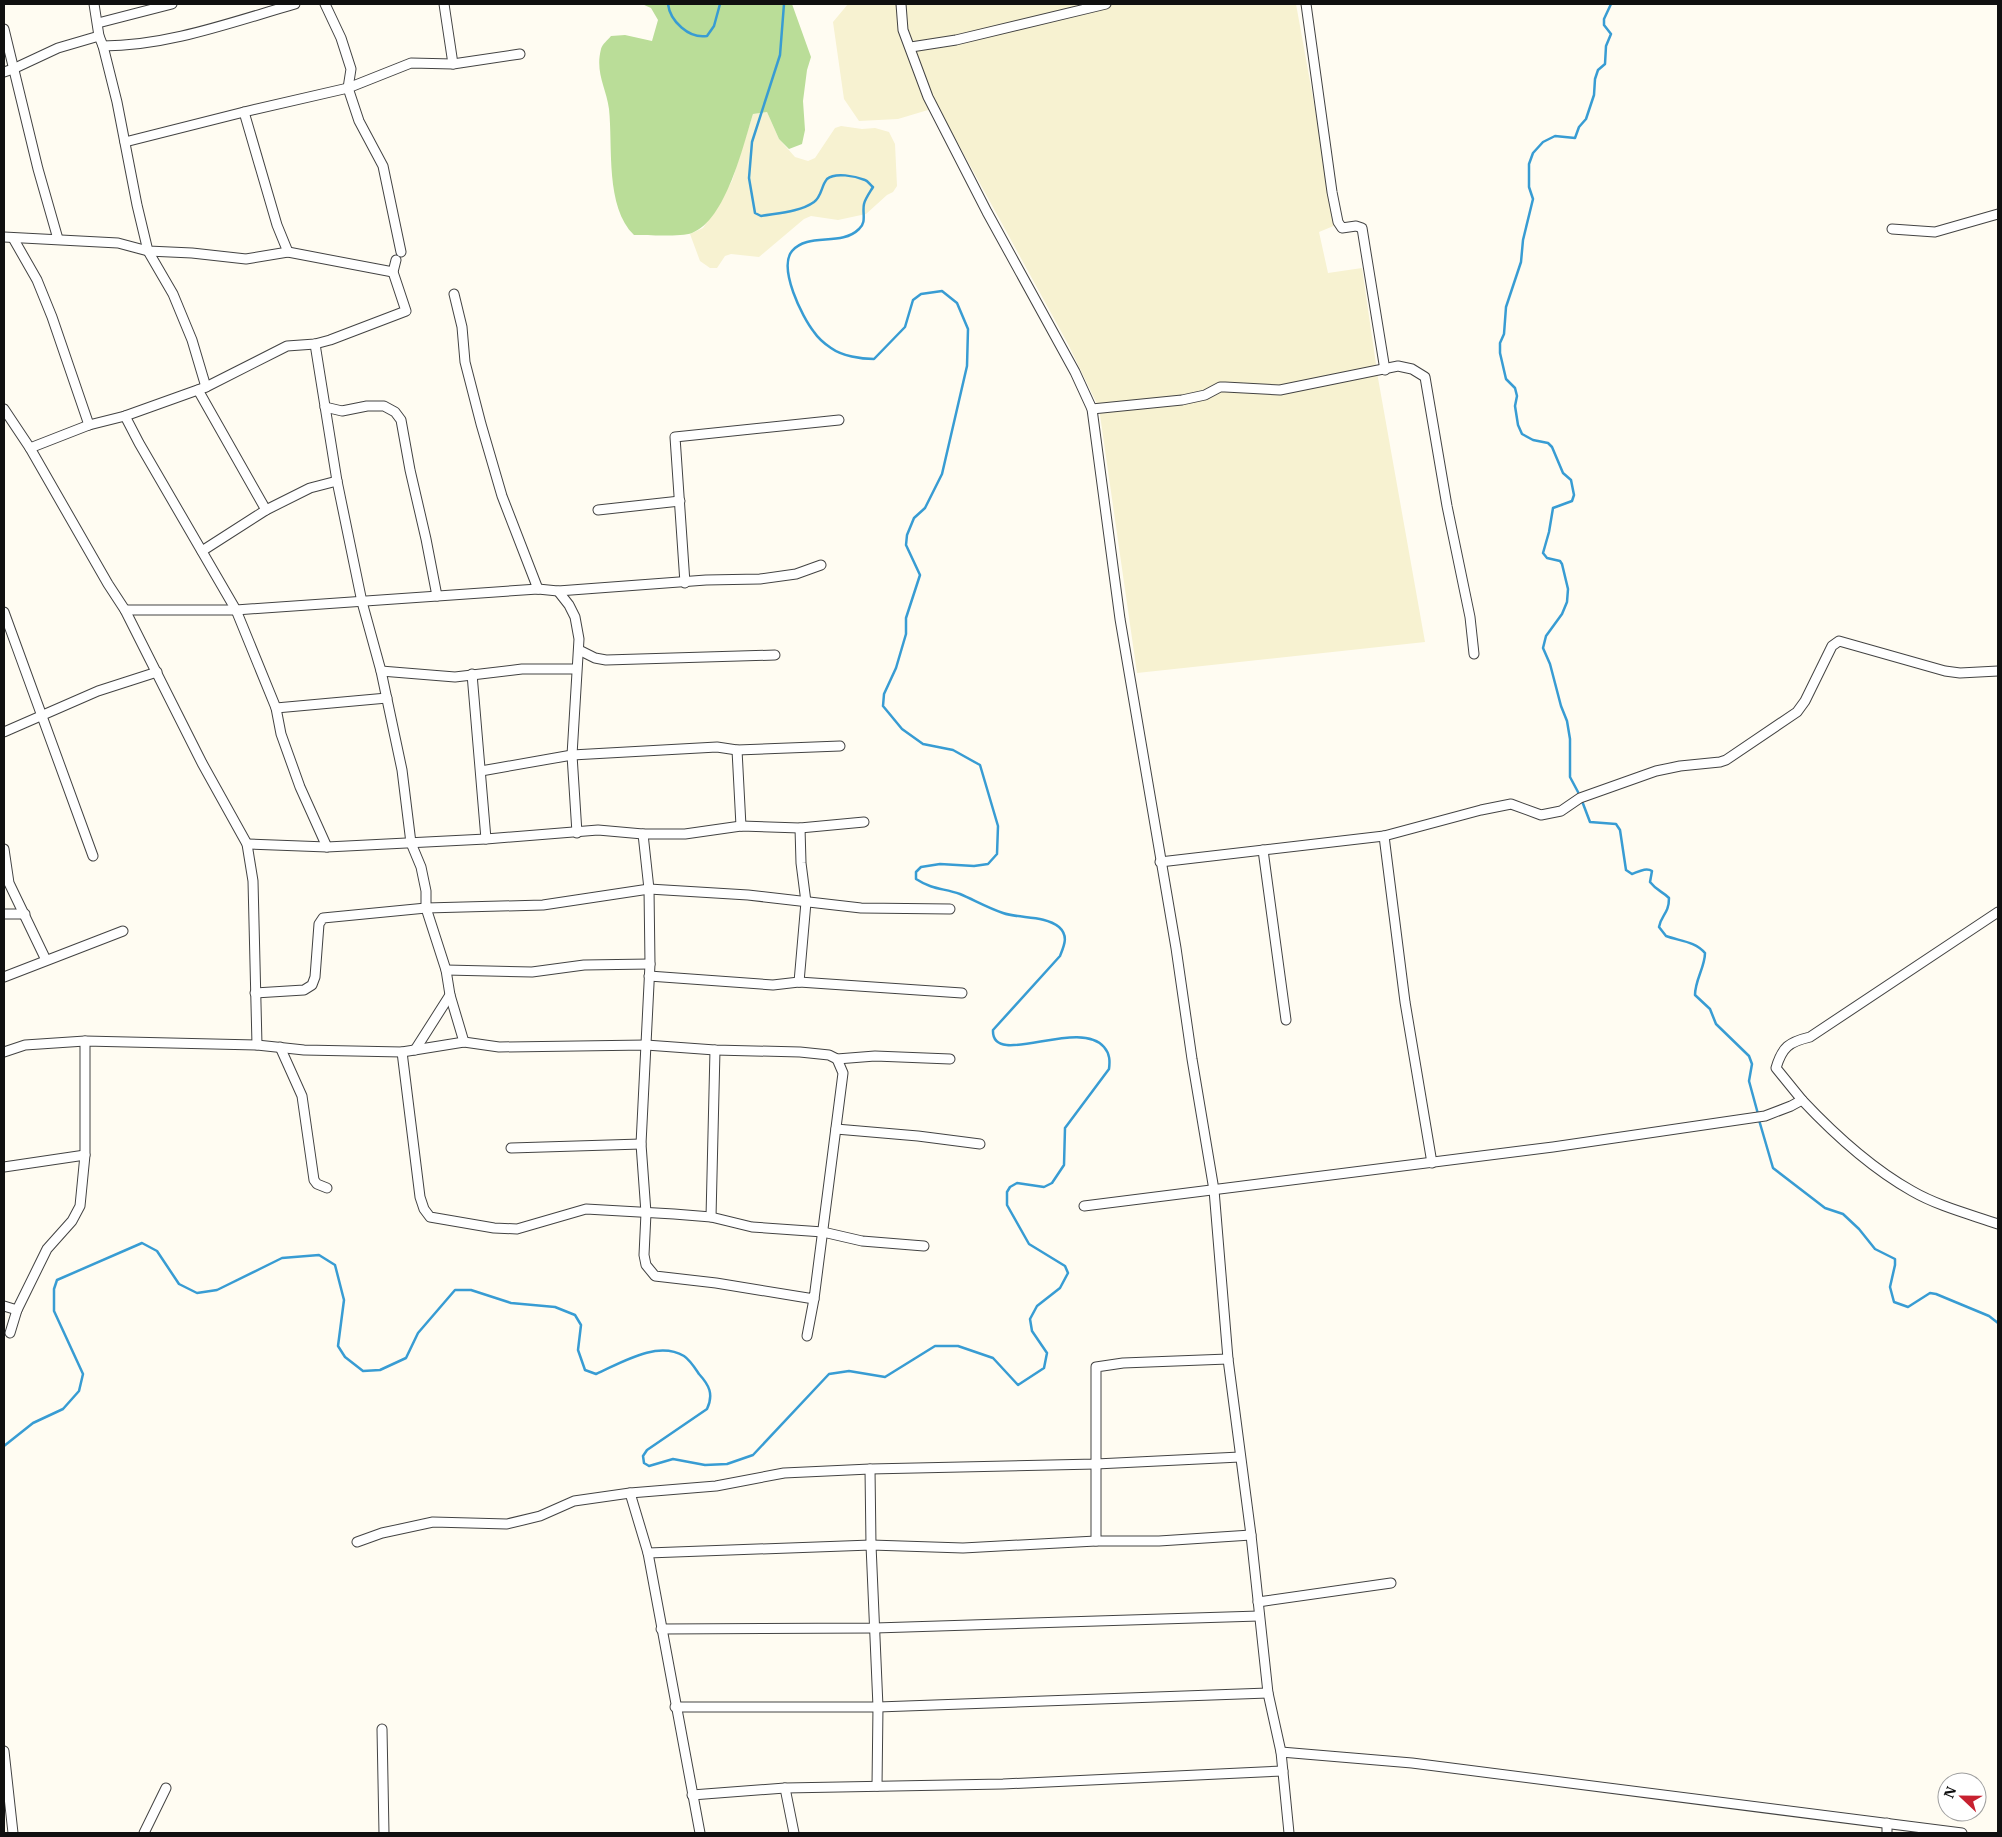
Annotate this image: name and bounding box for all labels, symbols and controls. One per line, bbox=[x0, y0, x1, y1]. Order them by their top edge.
north arrow bbox=[1937, 1772, 1987, 1822]
text: N bbox=[1940, 1784, 1960, 1801]

